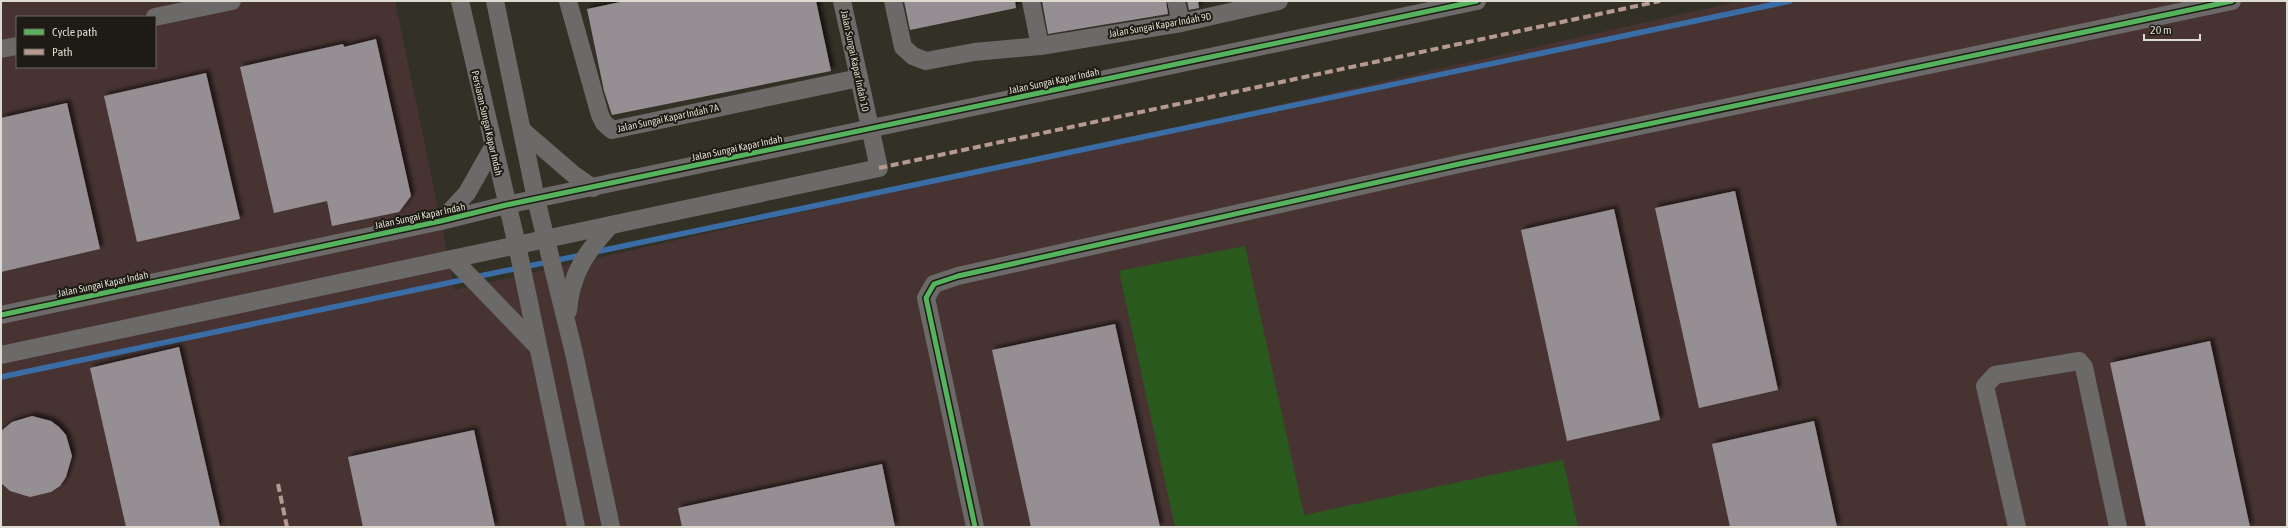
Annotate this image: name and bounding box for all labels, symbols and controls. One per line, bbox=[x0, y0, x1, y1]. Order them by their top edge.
street label: Jalan Sungai Kapar Indah 10 bbox=[839, 9, 871, 113]
street label: Jalan Sungai Kapar Indah 9D bbox=[1108, 10, 1213, 39]
legend bbox=[16, 16, 156, 68]
scale bar bbox=[2144, 16, 2200, 42]
text: 20 m bbox=[2150, 23, 2172, 37]
text: Cycle path bbox=[52, 25, 97, 39]
text: Path bbox=[52, 45, 73, 59]
street label: Jalan Sungai Kapar Indah bbox=[1008, 66, 1100, 96]
street label: Persiaran Sungai Kapar Indah bbox=[470, 69, 504, 177]
street label: Jalan Sungai Kapar Indah 7A bbox=[616, 102, 720, 134]
street label: Jalan Sungai Kapar Indah bbox=[691, 133, 783, 163]
street label: Jalan Sungai Kapar Indah bbox=[374, 201, 466, 231]
street label: Jalan Sungai Kapar Indah bbox=[57, 269, 149, 299]

